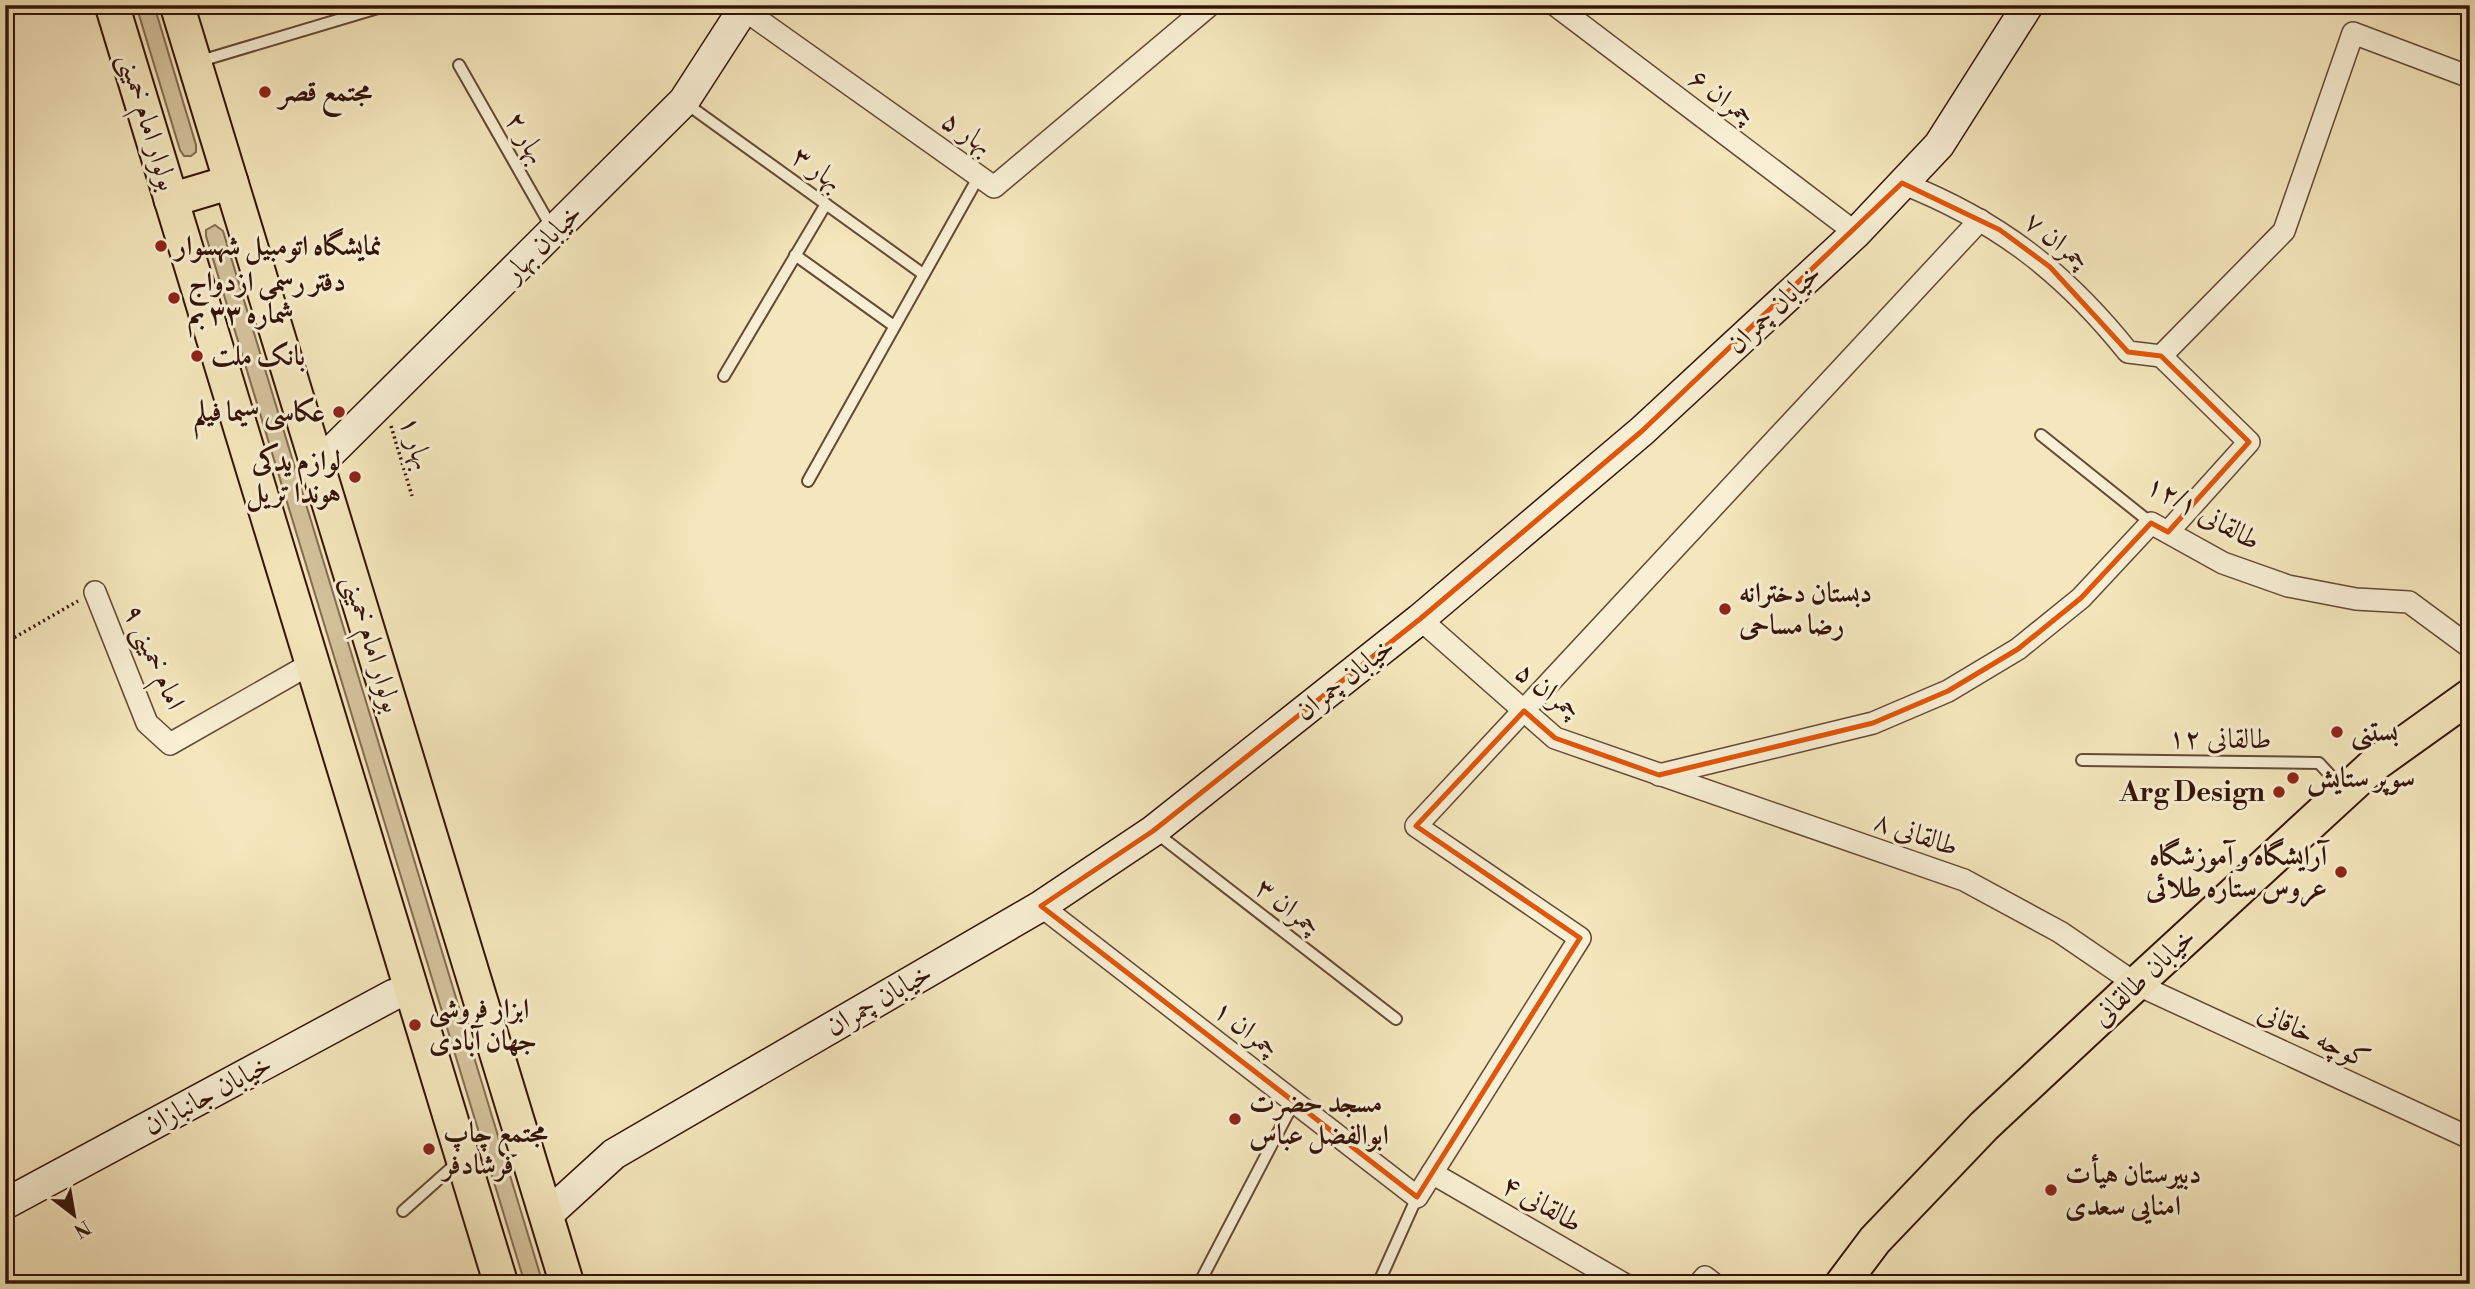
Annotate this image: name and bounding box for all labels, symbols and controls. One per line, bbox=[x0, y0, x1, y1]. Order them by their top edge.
street label: بولوار امام خمینی bbox=[105, 49, 185, 197]
street label: چمران ۶ bbox=[1682, 61, 1762, 133]
place label: مجتمع قصر bbox=[276, 75, 373, 118]
marker: مجتمع قصر bbox=[257, 84, 273, 100]
street label: بهار ۵ bbox=[935, 103, 999, 163]
street label: بهار ۲ bbox=[497, 106, 555, 170]
street label: بهار ۳ bbox=[785, 139, 849, 199]
street label: خیابان بهار bbox=[494, 196, 590, 292]
street label: چمران ۷ bbox=[2017, 204, 2097, 278]
place label: نمایشگاه اتومبیل شهسوار bbox=[172, 227, 382, 265]
marker: نمایشگاه اتومبیل شهسوار bbox=[153, 238, 169, 254]
street label: خیابان چمران bbox=[1719, 256, 1829, 362]
place label: دفتر رسمی ازدواج شماره ۳۳ بم bbox=[188, 265, 346, 338]
marker: دفتر رسمی ازدواج شماره ۳۳ بم bbox=[166, 290, 182, 306]
place label: بانک ملت bbox=[211, 339, 305, 374]
marker: بانک ملت bbox=[189, 348, 205, 364]
place label: عکاسی سیما فیلم bbox=[193, 395, 325, 440]
marker: عکاسی سیما فیلم bbox=[331, 404, 347, 420]
street label: بهار ۱ bbox=[391, 412, 441, 474]
place label: لوازم یدکی هوندا تریل bbox=[246, 443, 341, 512]
street label: طالقانی ۱۲/۱ bbox=[2140, 467, 2266, 559]
marker: لوازم یدکی هوندا تریل bbox=[347, 469, 363, 485]
street label: بولوار امام خمینی bbox=[329, 571, 409, 719]
place label: دبستان دخترانه رضا مساحی bbox=[1738, 576, 1872, 643]
street label: امام خمینی ۹ bbox=[110, 599, 193, 718]
marker: دبستان دخترانه رضا مساحی bbox=[1717, 601, 1733, 617]
street label: خیابان چمران bbox=[1288, 629, 1402, 729]
street label: چمران ۵ bbox=[1508, 654, 1588, 728]
place label: بستنی bbox=[2351, 715, 2399, 751]
street label: طالقانی ۱۲ bbox=[2168, 721, 2272, 757]
marker: بستنی bbox=[2329, 724, 2345, 740]
place label: سوپر ستایش bbox=[2307, 761, 2415, 797]
marker: سوپر ستایش bbox=[2285, 770, 2301, 786]
place label: Arg Design bbox=[2118, 775, 2265, 810]
marker: Arg Design bbox=[2271, 784, 2287, 800]
street label: طالقانی ۸ bbox=[1869, 803, 1963, 865]
place label: آرایشگاه و آموزشگاه عروس ستاره طلائی bbox=[2145, 837, 2330, 908]
marker: آرایشگاه و آموزشگاه عروس ستاره طلائی bbox=[2333, 864, 2349, 880]
street label: چمران ۳ bbox=[1248, 870, 1328, 944]
street label: خیابان طالقانی bbox=[2085, 920, 2203, 1034]
street label: خیابان چمران bbox=[819, 956, 939, 1044]
place label: ابزار فروشی جهان آبادی bbox=[429, 992, 537, 1059]
street label: چمران ۱ bbox=[1206, 992, 1286, 1066]
street label: کوچه خاقانی bbox=[2252, 995, 2376, 1078]
marker: ابزار فروشی جهان آبادی bbox=[407, 1017, 423, 1033]
street label: خیابان جانبازان bbox=[138, 1047, 278, 1143]
place label: مسجد حضرت ابوالفضل عباس bbox=[1249, 1086, 1389, 1154]
marker: مسجد حضرت ابوالفضل عباس bbox=[1227, 1111, 1243, 1127]
place label: مجتمع چاپ فرشادفر bbox=[440, 1116, 548, 1183]
marker: مجتمع چاپ فرشادفر bbox=[421, 1141, 437, 1157]
place label: دبیرستان هیأت امنایی سعدی bbox=[2065, 1153, 2201, 1225]
street label: طالقانی ۴ bbox=[1496, 1167, 1588, 1241]
north arrow bbox=[38, 1180, 108, 1250]
marker: دبیرستان هیأت امنایی سعدی bbox=[2043, 1182, 2059, 1198]
text: N bbox=[70, 1215, 95, 1243]

